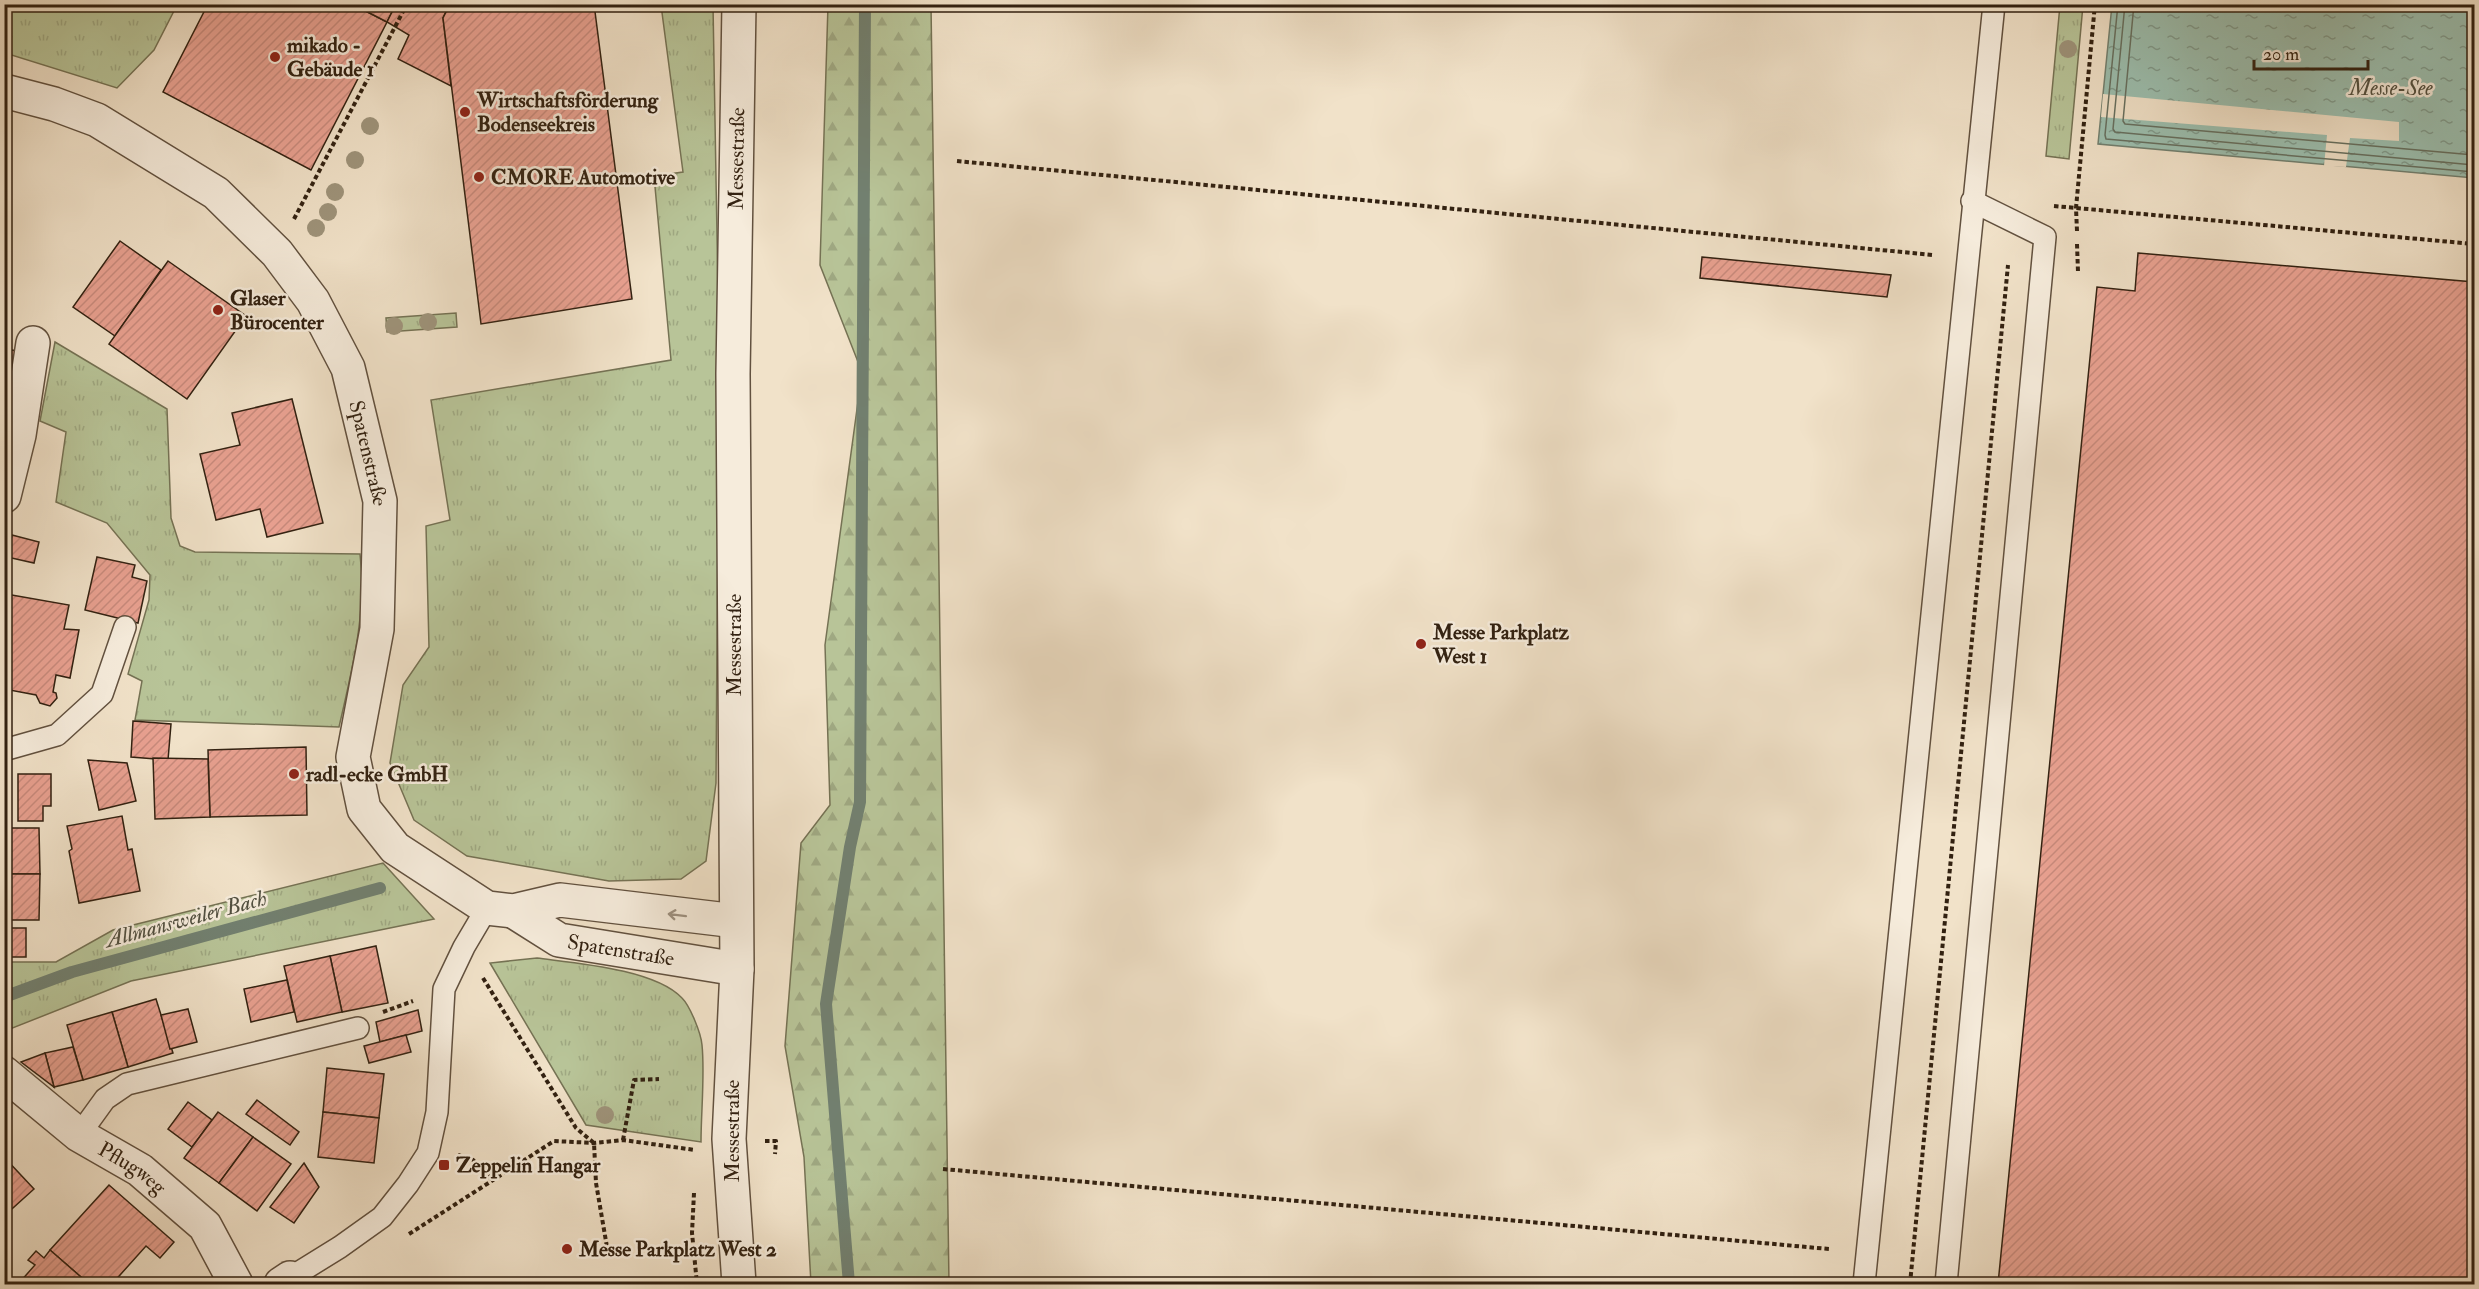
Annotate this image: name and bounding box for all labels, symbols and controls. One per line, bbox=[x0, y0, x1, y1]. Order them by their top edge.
place label: mikado - Gebäude 1 bbox=[287, 32, 374, 83]
scale bar bbox=[2254, 33, 2368, 71]
text: 20 m bbox=[2263, 43, 2299, 66]
marker: mikado - Gebäude 1 bbox=[268, 50, 282, 64]
water label: Messe-See bbox=[2347, 74, 2433, 102]
place label: Wirtschaftsförderung Bodenseekreis bbox=[476, 87, 659, 138]
marker: Wirtschaftsförderung Bodenseekreis bbox=[458, 105, 472, 119]
street label: Messestraße bbox=[722, 107, 751, 210]
place label: CMORE Automotive bbox=[491, 164, 675, 191]
marker: CMORE Automotive bbox=[472, 170, 486, 184]
place label: Glaser Bürocenter bbox=[230, 285, 325, 336]
marker: Glaser Bürocenter bbox=[211, 303, 225, 317]
street label: Spatenstraße bbox=[343, 398, 394, 506]
street label: Messestraße bbox=[721, 594, 748, 696]
place label: Messe Parkplatz West 1 bbox=[1432, 619, 1570, 670]
marker: Messe Parkplatz West 1 bbox=[1414, 637, 1428, 651]
place label: radl-ecke GmbH bbox=[305, 761, 448, 788]
marker: radl-ecke GmbH bbox=[287, 767, 301, 781]
water label: Allmansweiler Bach bbox=[100, 884, 270, 955]
one-way arrow bbox=[668, 909, 688, 920]
street label: Spatenstraße bbox=[565, 928, 676, 972]
street label: Messestraße bbox=[719, 1080, 746, 1182]
street label: Pflugweg bbox=[94, 1135, 172, 1201]
place label: Zeppelin Hangar bbox=[456, 1152, 601, 1179]
marker: Zeppelin Hangar bbox=[437, 1158, 451, 1172]
place label: Messe Parkplatz West 2 bbox=[578, 1236, 777, 1263]
marker: Messe Parkplatz West 2 bbox=[560, 1242, 574, 1256]

